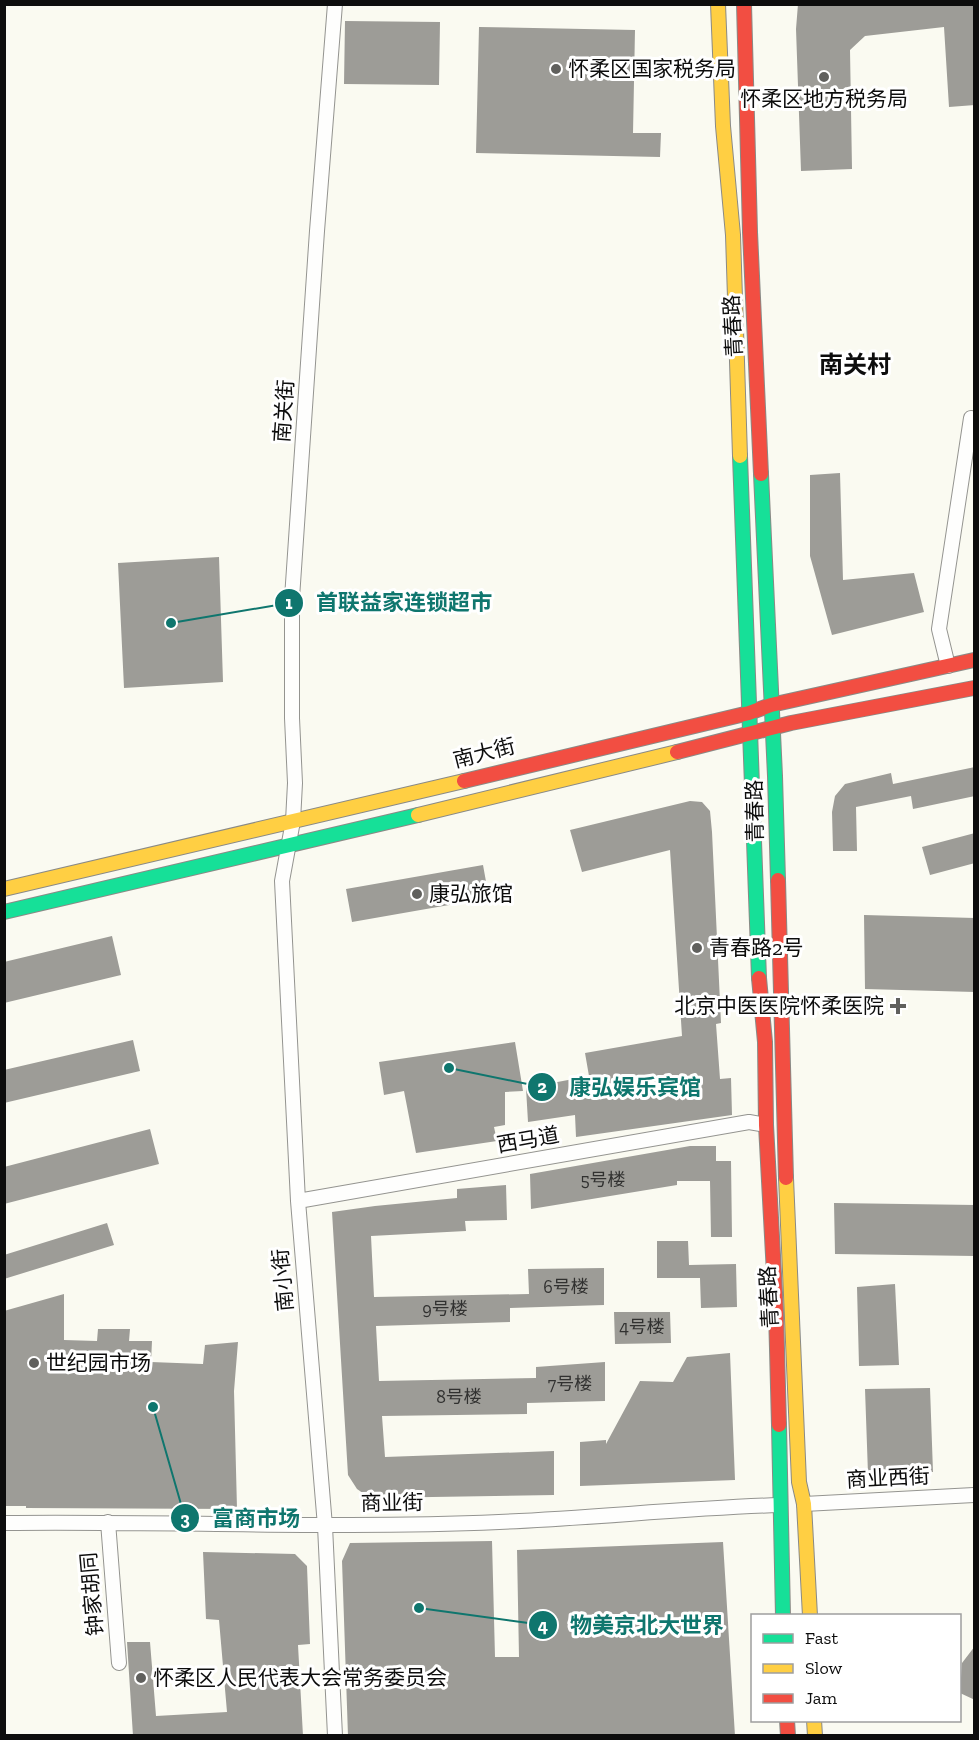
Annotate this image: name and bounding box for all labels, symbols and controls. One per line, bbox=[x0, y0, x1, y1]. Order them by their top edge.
place label: 怀柔区国家税务局 bbox=[568, 56, 736, 81]
marker: 怀柔区国家税务局 bbox=[549, 62, 563, 76]
marker: 怀柔区地方税务局 bbox=[817, 70, 831, 84]
place label: 怀柔区地方税务局 bbox=[740, 86, 908, 111]
street label: 青春路 bbox=[718, 294, 747, 358]
district label: 南关村 bbox=[819, 350, 891, 379]
street label: 南关街 bbox=[269, 379, 298, 443]
callout: 首联益家连锁超市 bbox=[274, 583, 504, 623]
text: 首联益家连锁超市 bbox=[316, 589, 492, 616]
text: 1 bbox=[285, 592, 293, 614]
street label: 南大街 bbox=[450, 733, 517, 772]
street label: 青春路 bbox=[741, 779, 768, 843]
place label: 康弘旅馆 bbox=[429, 881, 513, 906]
marker: 康弘旅馆 bbox=[410, 887, 424, 901]
place label: 青春路2号 bbox=[709, 935, 804, 960]
marker: 青春路2号 bbox=[690, 941, 704, 955]
place label: 北京中医医院怀柔医院 bbox=[674, 993, 884, 1018]
marker: 北京中医医院怀柔医院 bbox=[889, 997, 907, 1015]
callout: 康弘娱乐宾馆 bbox=[527, 1067, 713, 1107]
text: 康弘娱乐宾馆 bbox=[569, 1074, 701, 1101]
text: 2 bbox=[537, 1076, 547, 1098]
street label: 西马道 bbox=[495, 1122, 561, 1157]
house number: 5号楼 bbox=[580, 1169, 626, 1191]
street label: 南小街 bbox=[267, 1248, 298, 1313]
street label: 青春路 bbox=[754, 1265, 783, 1329]
house number: 6号楼 bbox=[543, 1276, 589, 1298]
house number: 9号楼 bbox=[422, 1298, 468, 1320]
house number: 4号楼 bbox=[619, 1316, 665, 1338]
place label: 世纪园市场 bbox=[46, 1350, 151, 1375]
marker: 世纪园市场 bbox=[27, 1356, 41, 1370]
house number: 7号楼 bbox=[548, 1373, 592, 1395]
house number: 8号楼 bbox=[436, 1386, 482, 1408]
street label: 商业西街 bbox=[845, 1463, 931, 1492]
street label: 商业街 bbox=[360, 1489, 424, 1516]
callout: 富商市场 bbox=[170, 1498, 312, 1538]
text: 富商市场 bbox=[212, 1505, 300, 1532]
text: 3 bbox=[180, 1508, 190, 1530]
street label: 钟家胡同 bbox=[75, 1551, 108, 1637]
callout: 物美京北大世界 bbox=[528, 1605, 736, 1645]
text: 物美京北大世界 bbox=[570, 1612, 724, 1639]
legend bbox=[751, 1614, 961, 1722]
text: 4 bbox=[538, 1615, 548, 1637]
text: Fast bbox=[805, 1627, 838, 1649]
text: Slow bbox=[805, 1657, 842, 1679]
place label: 怀柔区人民代表大会常务委员会 bbox=[153, 1665, 447, 1690]
marker: 怀柔区人民代表大会常务委员会 bbox=[134, 1671, 148, 1685]
text: Jam bbox=[805, 1687, 837, 1709]

